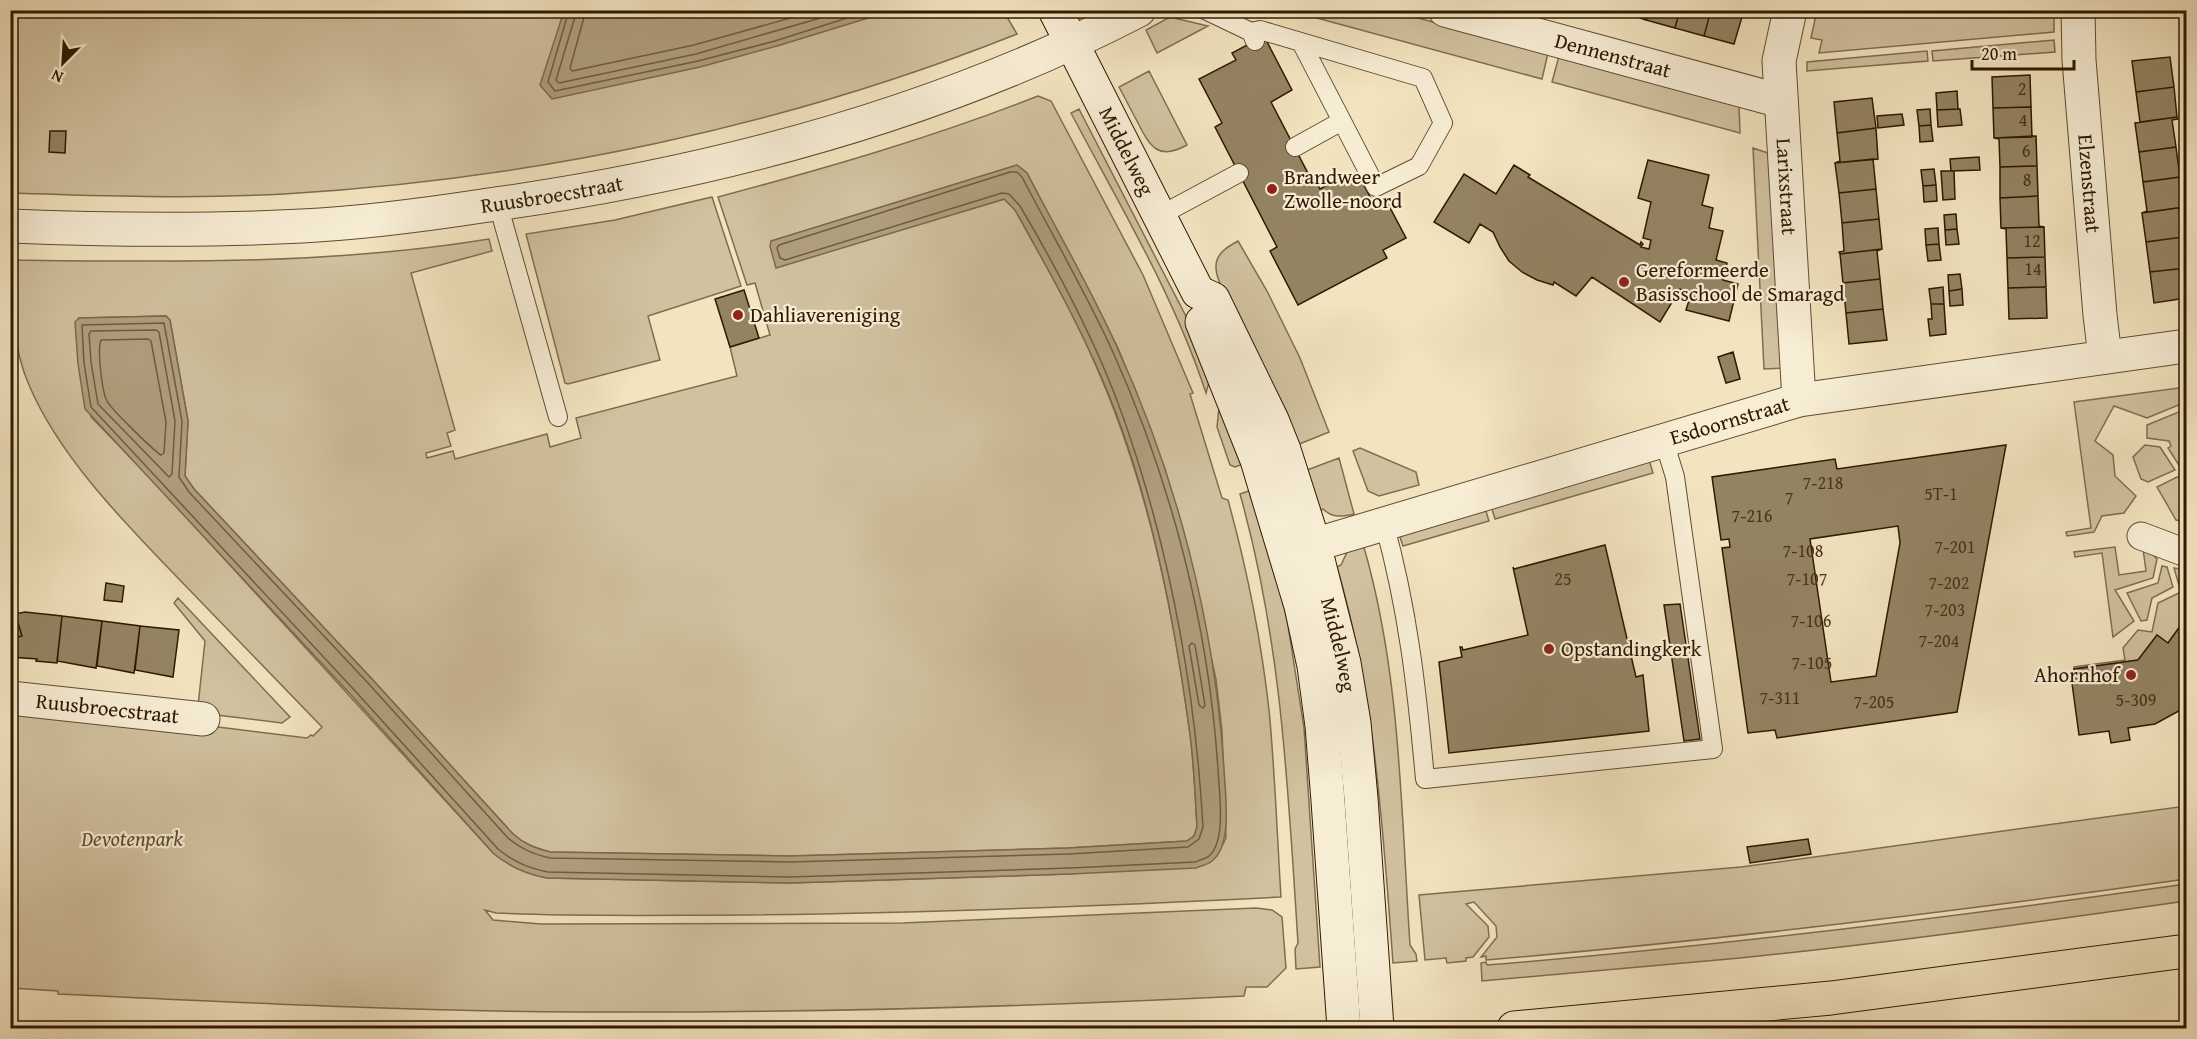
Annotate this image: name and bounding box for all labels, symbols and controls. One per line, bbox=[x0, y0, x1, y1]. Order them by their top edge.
street label: Dennenstraat bbox=[1551, 24, 1675, 86]
north arrow bbox=[33, 33, 93, 93]
scale bar bbox=[1972, 33, 2074, 71]
text: 20 m bbox=[1981, 40, 2017, 67]
text: N bbox=[47, 63, 67, 90]
house number: 2 bbox=[2018, 75, 2026, 102]
street label: Middelweg bbox=[1091, 101, 1163, 201]
house number: 4 bbox=[2019, 106, 2027, 133]
street label: Elzenstraat bbox=[2070, 133, 2109, 235]
street label: Larixstraat bbox=[1769, 137, 1805, 236]
house number: 6 bbox=[2022, 137, 2030, 164]
place label: Brandweer Zwolle-noord bbox=[1284, 161, 1403, 216]
house number: 8 bbox=[2023, 166, 2031, 193]
street label: Ruusbroecstraat bbox=[479, 167, 626, 221]
marker: Brandweer Zwolle-noord bbox=[1265, 182, 1279, 196]
house number: 12 bbox=[2023, 227, 2041, 254]
place label: Gereformeerde Basisschool de Smaragd bbox=[1636, 254, 1845, 309]
house number: 14 bbox=[2024, 255, 2042, 282]
marker: Gereformeerde Basisschool de Smaragd bbox=[1617, 275, 1631, 289]
place label: Dahliavereniging bbox=[750, 299, 901, 330]
marker: Dahliavereniging bbox=[731, 308, 745, 322]
street label: Esdoornstraat bbox=[1666, 388, 1794, 453]
house number: 7-218 bbox=[1803, 469, 1843, 496]
house number: 5T-1 bbox=[1924, 480, 1958, 507]
house number: 7 bbox=[1785, 484, 1793, 511]
house number: 7-216 bbox=[1732, 502, 1772, 529]
house number: 7-201 bbox=[1935, 533, 1975, 560]
house number: 7-108 bbox=[1783, 537, 1823, 564]
house number: 25 bbox=[1554, 565, 1572, 592]
house number: 7-107 bbox=[1787, 565, 1827, 592]
house number: 7-202 bbox=[1929, 569, 1969, 596]
street label: Middelweg bbox=[1313, 594, 1365, 695]
house number: 7-203 bbox=[1925, 596, 1965, 623]
house number: 7-106 bbox=[1791, 607, 1831, 634]
house number: 7-204 bbox=[1919, 627, 1959, 654]
place label: Opstandingkerk bbox=[1561, 633, 1702, 664]
marker: Opstandingkerk bbox=[1542, 642, 1556, 656]
house number: 7-105 bbox=[1792, 649, 1832, 676]
place label: Ahornhof bbox=[2034, 659, 2121, 690]
marker: Ahornhof bbox=[2124, 668, 2138, 682]
house number: 7-311 bbox=[1760, 684, 1800, 711]
street label: Ruusbroecstraat bbox=[34, 685, 181, 731]
house number: 5-309 bbox=[2116, 686, 2156, 713]
house number: 7-205 bbox=[1854, 688, 1894, 715]
park label: Devotenpark bbox=[80, 823, 183, 854]

